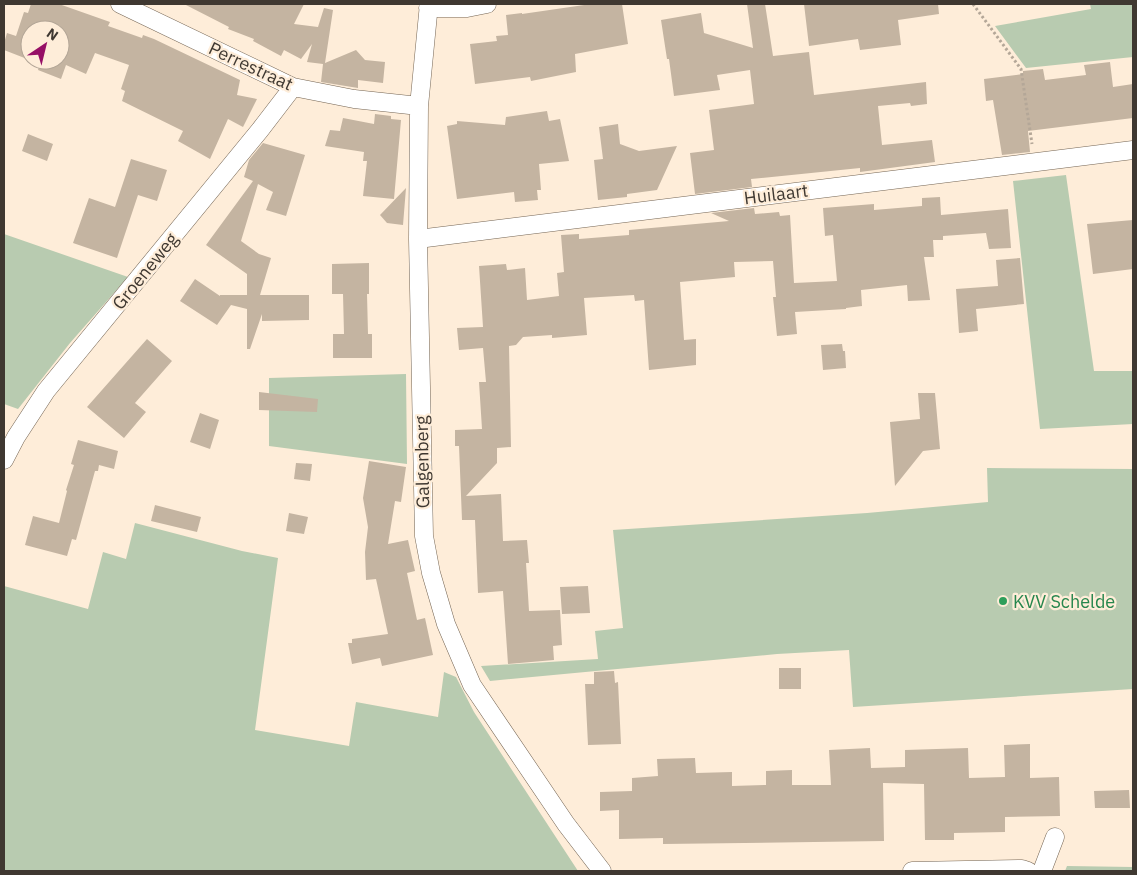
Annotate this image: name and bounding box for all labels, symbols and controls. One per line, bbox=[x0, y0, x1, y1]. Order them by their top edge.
north arrow bbox=[20, 20, 70, 70]
text: N bbox=[43, 24, 62, 45]
street label: Perrestraat bbox=[205, 36, 297, 96]
street label: Huilaart bbox=[743, 179, 809, 209]
street label: Groeneweg bbox=[107, 228, 183, 314]
street label: Galgenberg bbox=[410, 415, 434, 508]
place label: KVV Schelde bbox=[1013, 590, 1115, 613]
marker: KVV Schelde bbox=[997, 595, 1009, 607]

